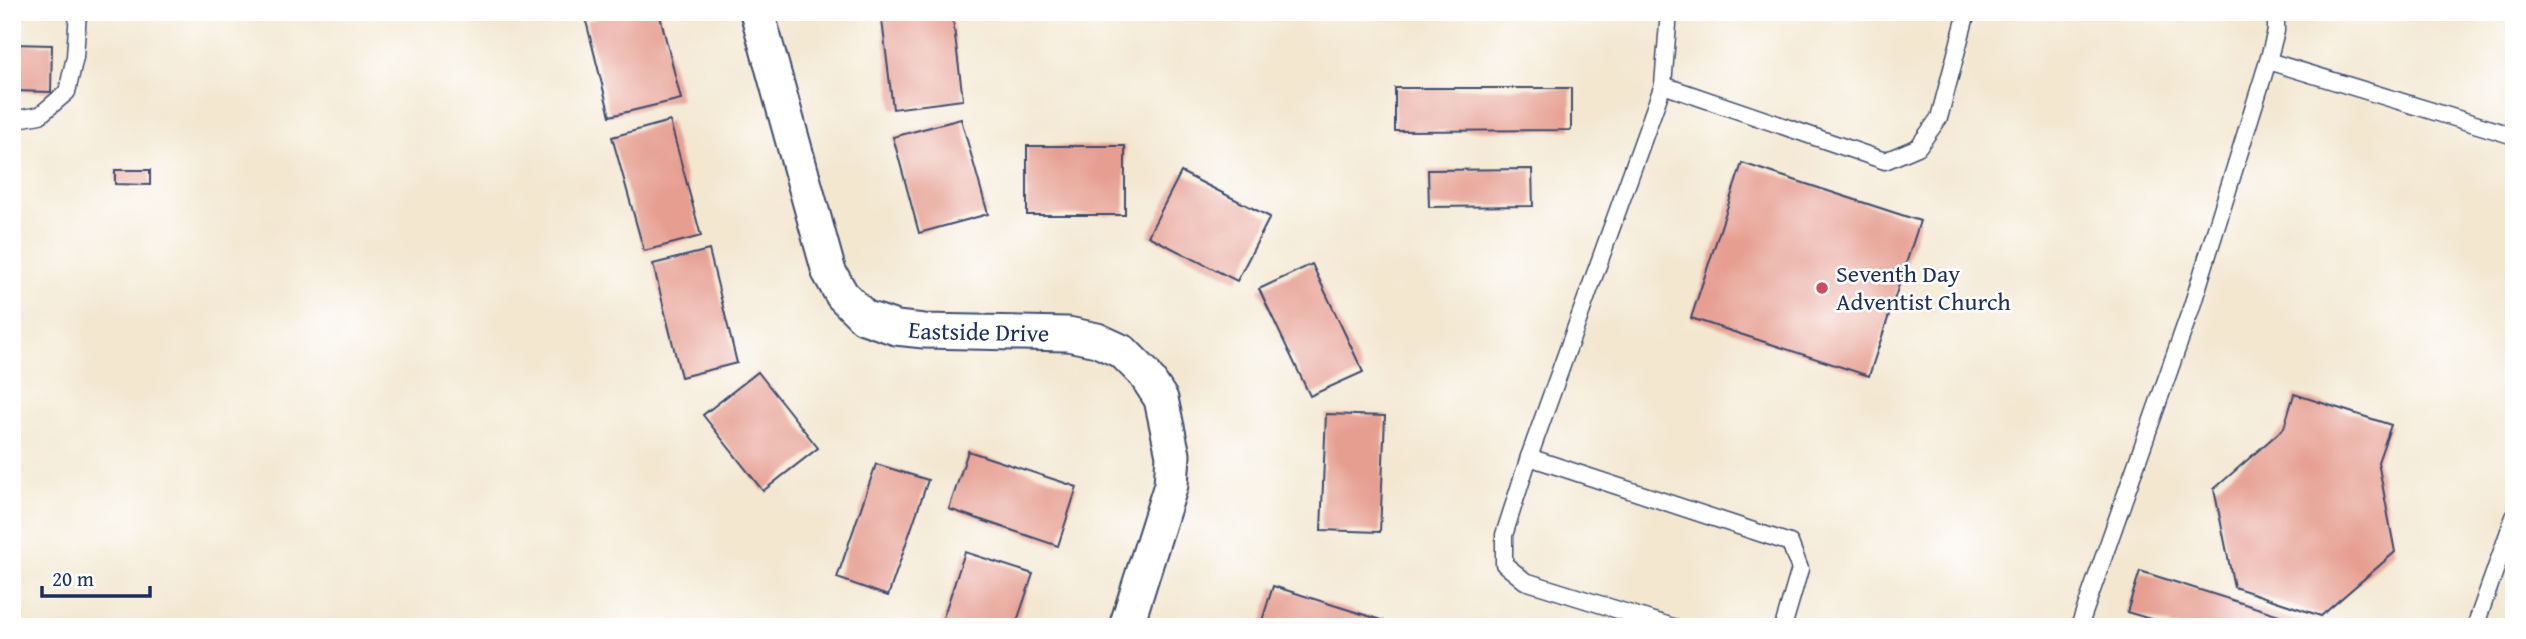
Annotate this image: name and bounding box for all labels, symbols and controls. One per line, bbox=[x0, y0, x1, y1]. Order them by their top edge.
place label: Seventh Day Adventist Church bbox=[1836, 256, 2011, 319]
marker: Seventh Day Adventist Church bbox=[1814, 280, 1830, 296]
street label: Eastside Drive bbox=[906, 311, 1050, 351]
scale bar bbox=[42, 555, 150, 599]
text: 20 m bbox=[52, 563, 94, 594]

